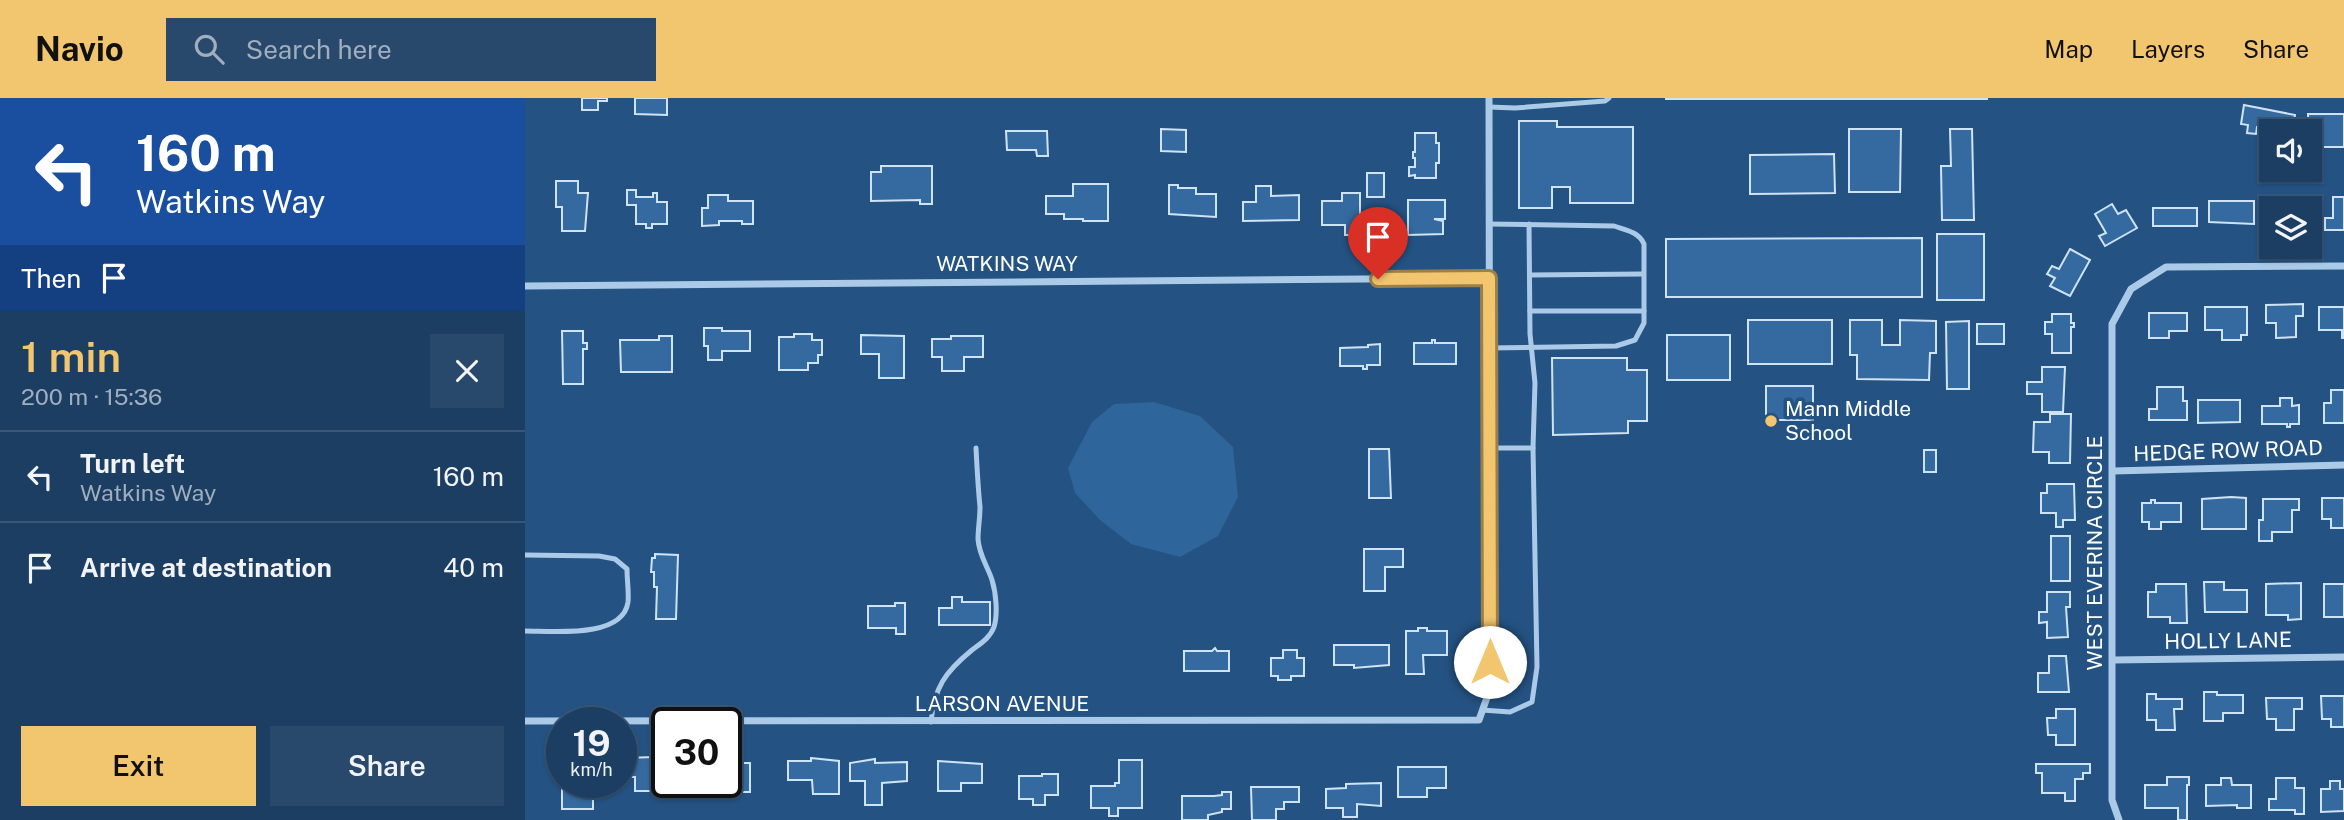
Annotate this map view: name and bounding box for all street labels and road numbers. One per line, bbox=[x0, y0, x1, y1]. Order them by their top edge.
street label: WATKINS WAY bbox=[936, 251, 1078, 276]
street label: HEDGE ROW ROAD bbox=[2133, 435, 2323, 466]
street label: WEST EVERINA CIRCLE bbox=[2082, 436, 2107, 670]
street label: HOLLY LANE bbox=[2164, 627, 2292, 654]
street label: LARSON AVENUE bbox=[915, 691, 1089, 716]

